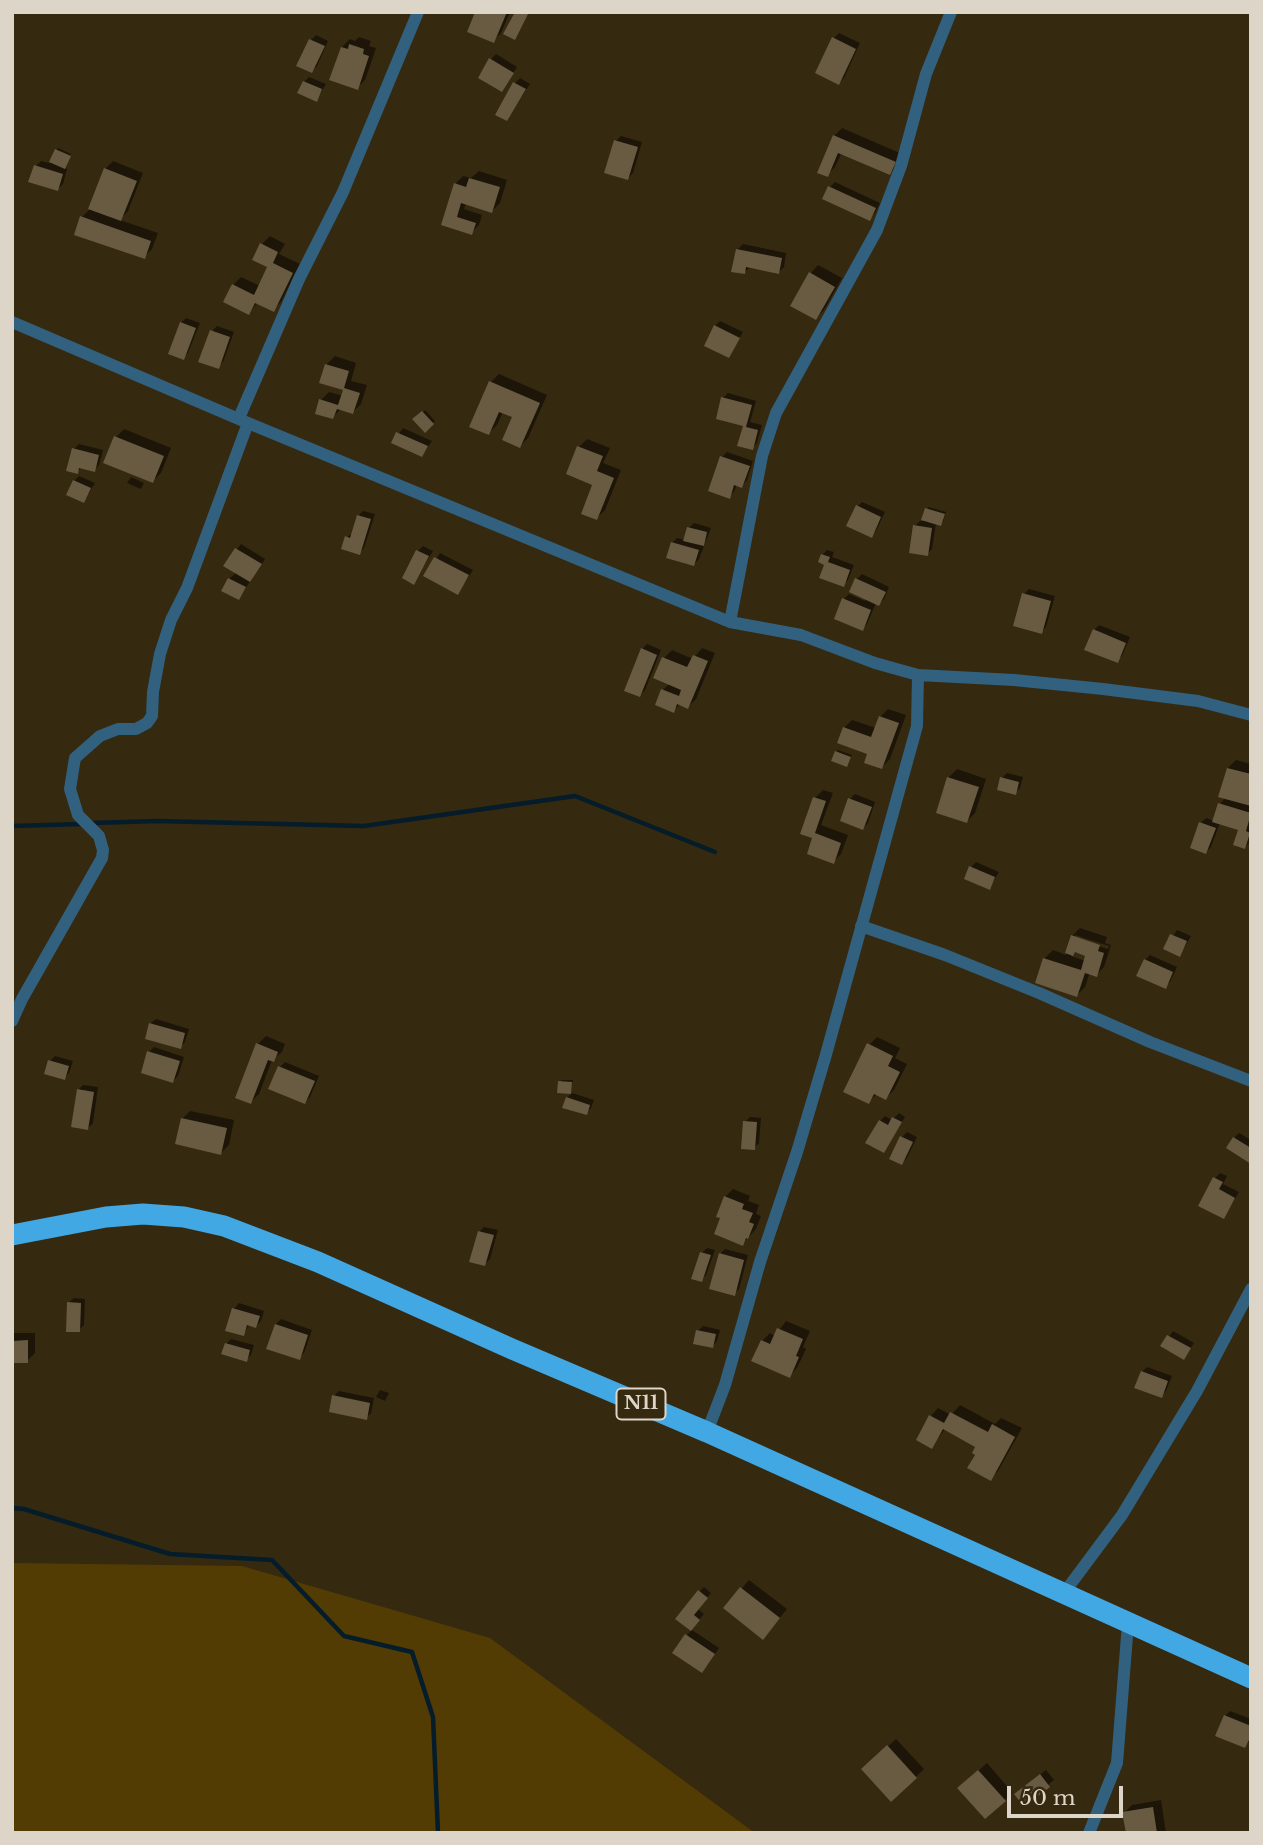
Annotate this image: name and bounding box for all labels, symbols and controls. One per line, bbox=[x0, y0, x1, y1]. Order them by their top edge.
road number: N11 bbox=[616, 1388, 666, 1420]
scale bar bbox=[1011, 1772, 1126, 1816]
text: 50 m bbox=[1020, 1785, 1075, 1811]

